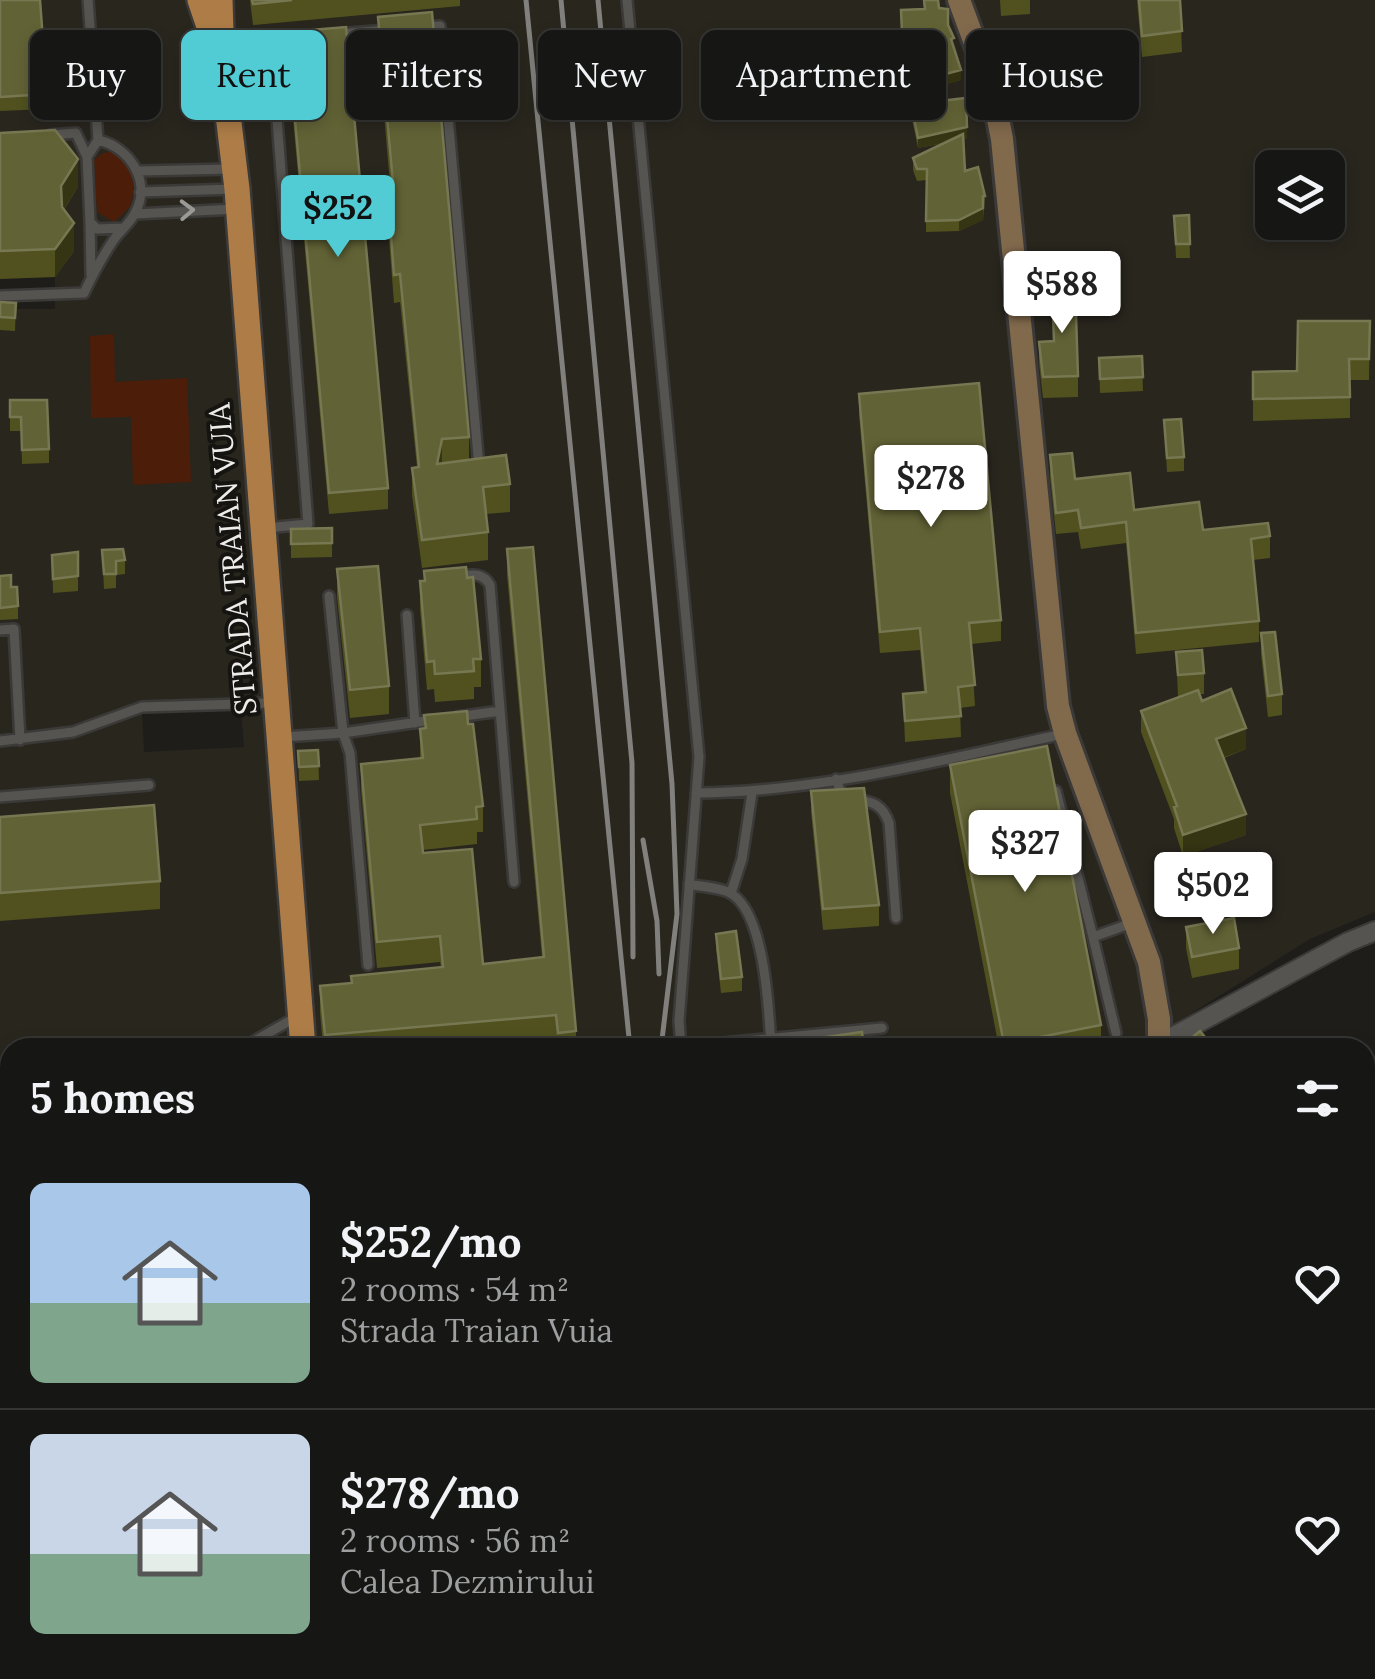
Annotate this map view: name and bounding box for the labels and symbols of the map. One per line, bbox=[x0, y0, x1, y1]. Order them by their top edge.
pin: $252 bbox=[279, 175, 397, 260]
one-way arrow bbox=[179, 200, 195, 221]
pin: $588 bbox=[1003, 251, 1121, 336]
street label: STRADA TRAIAN VUIA bbox=[199, 400, 265, 716]
pin: $278 bbox=[872, 445, 990, 530]
pin: $327 bbox=[966, 810, 1084, 895]
pin: $502 bbox=[1154, 852, 1272, 937]

